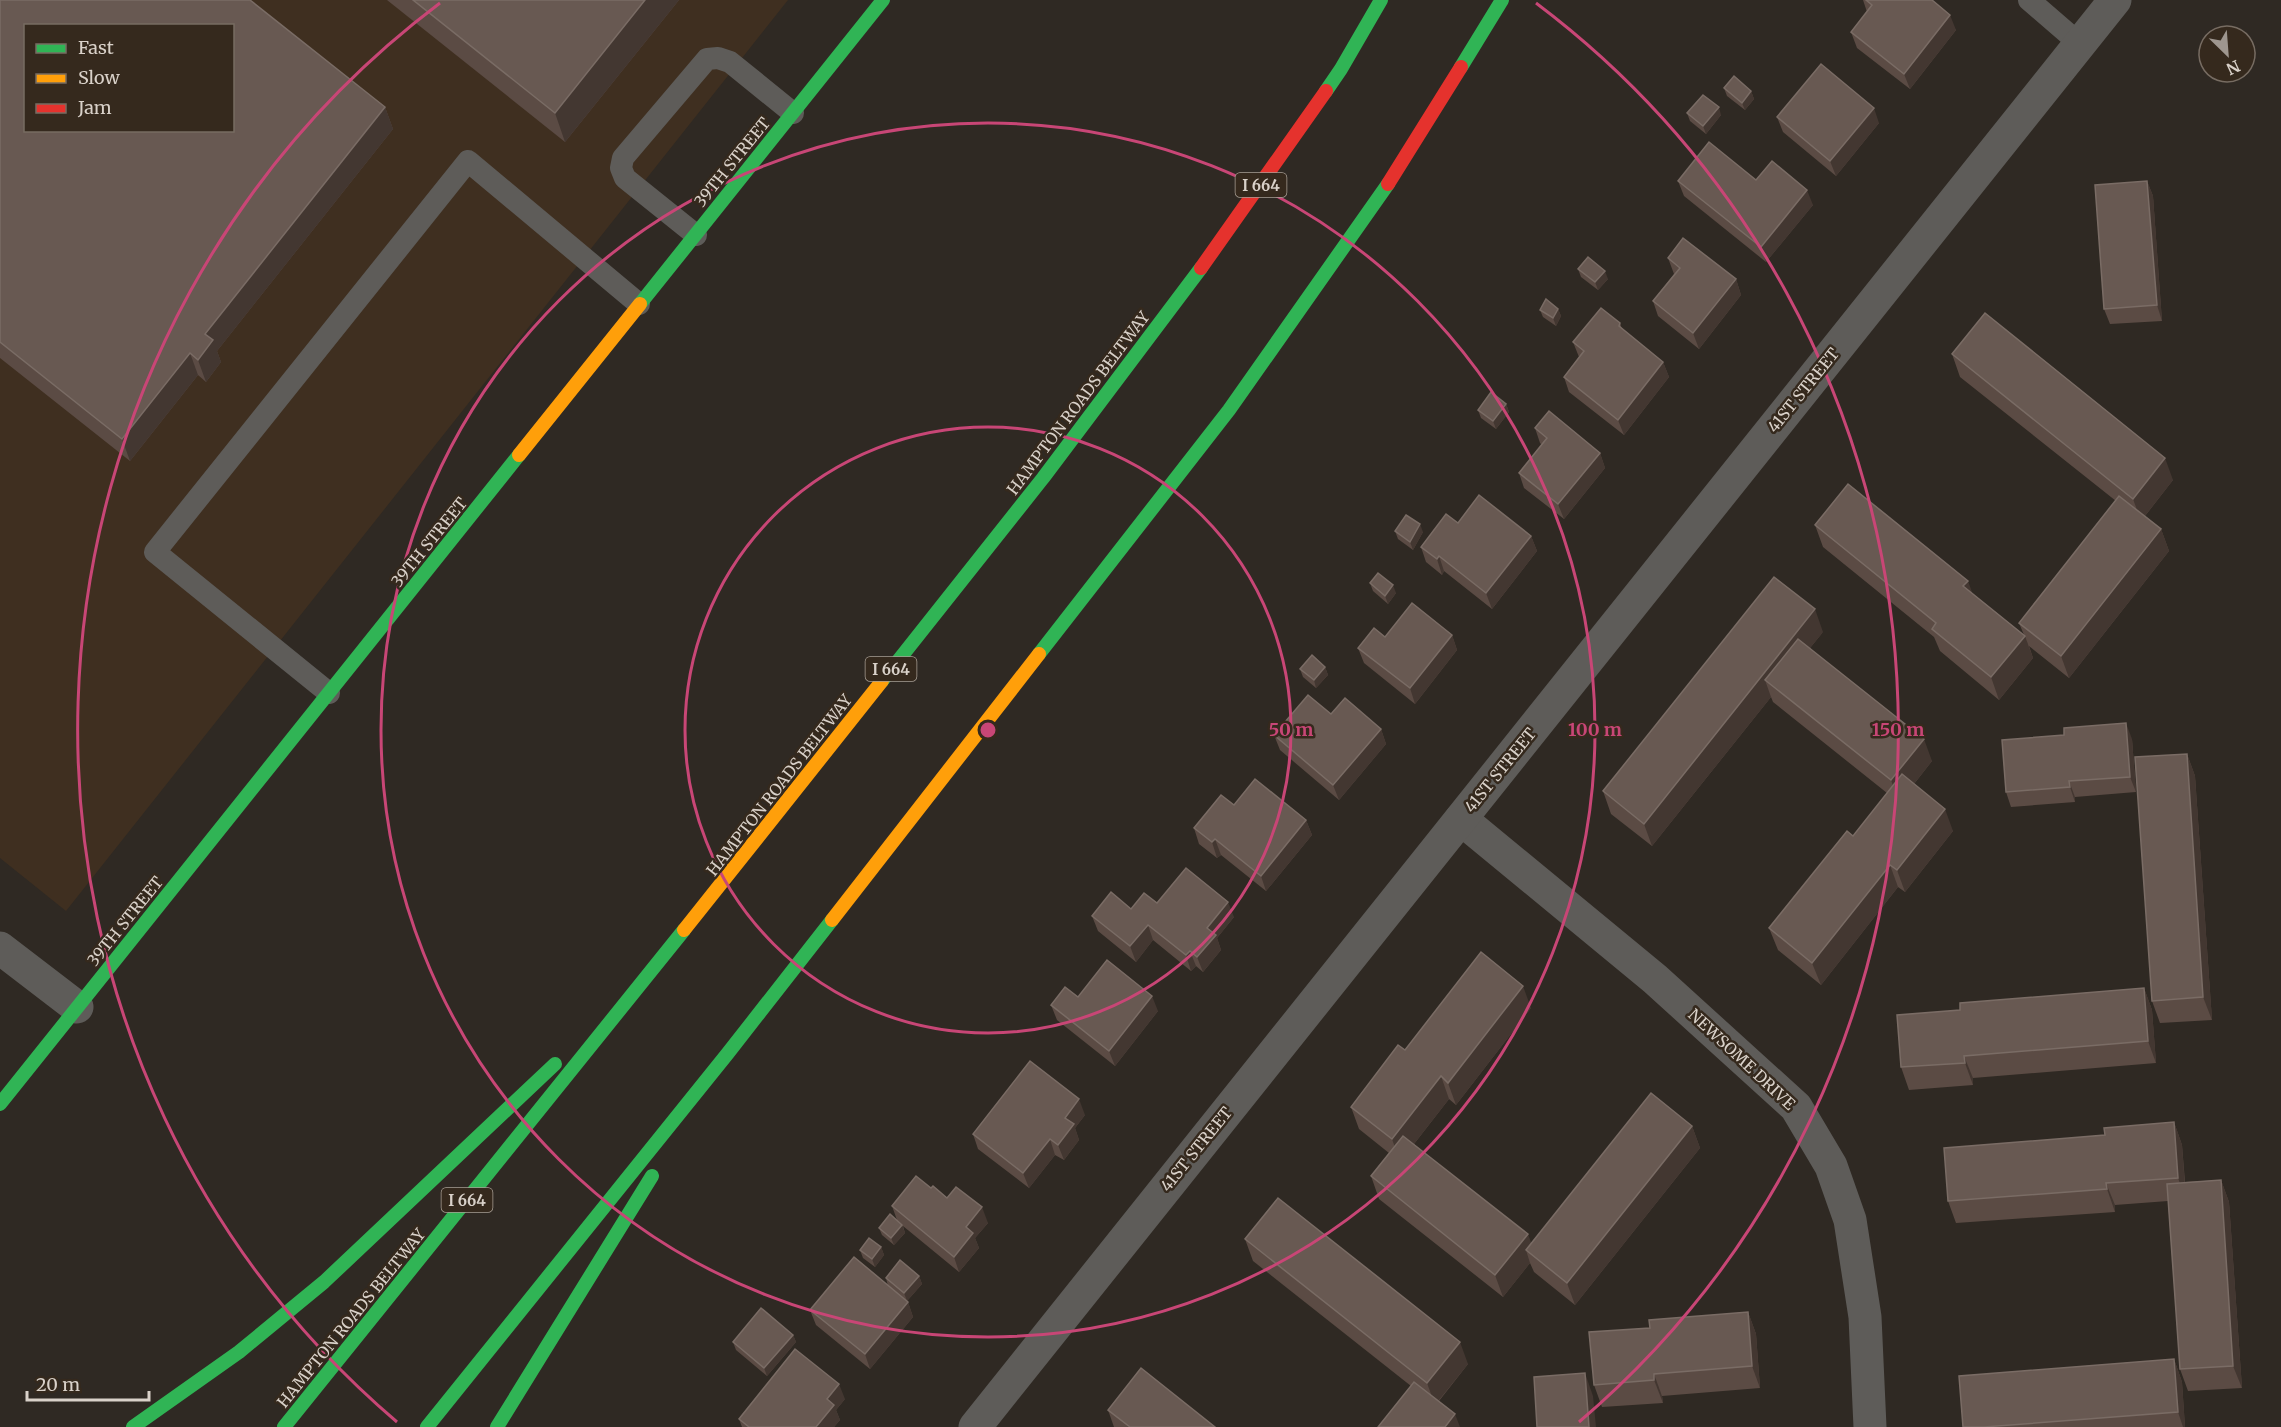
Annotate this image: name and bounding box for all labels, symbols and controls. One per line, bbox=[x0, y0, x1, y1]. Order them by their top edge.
legend bbox=[24, 24, 234, 132]
north arrow bbox=[2197, 24, 2257, 84]
text: Fast bbox=[78, 36, 114, 59]
text: N bbox=[2223, 56, 2243, 79]
text: Slow bbox=[78, 66, 121, 89]
text: Jam bbox=[77, 96, 112, 119]
street label: 39TH STREET bbox=[690, 113, 774, 211]
road number: I 664 bbox=[1236, 173, 1286, 197]
street label: HAMPTON ROADS BELTWAY bbox=[1002, 307, 1154, 499]
street label: 41ST STREET bbox=[1763, 344, 1843, 436]
street label: 39TH STREET bbox=[387, 493, 471, 591]
road number: I 664 bbox=[866, 657, 916, 681]
street label: HAMPTON ROADS BELTWAY bbox=[702, 690, 856, 880]
text: 50 m bbox=[1269, 718, 1313, 741]
text: 100 m bbox=[1568, 718, 1622, 741]
text: 150 m bbox=[1872, 718, 1924, 741]
centre of rings bbox=[978, 720, 998, 740]
street label: 41ST STREET bbox=[1460, 724, 1540, 816]
street label: 39TH STREET bbox=[83, 872, 167, 970]
street label: NEWSOME DRIVE bbox=[1684, 1004, 1800, 1114]
street label: 41ST STREET bbox=[1156, 1103, 1236, 1195]
road number: I 664 bbox=[442, 1188, 492, 1212]
street label: HAMPTON ROADS BELTWAY bbox=[273, 1224, 430, 1412]
scale bar bbox=[27, 1364, 148, 1402]
text: 20 m bbox=[36, 1373, 80, 1396]

